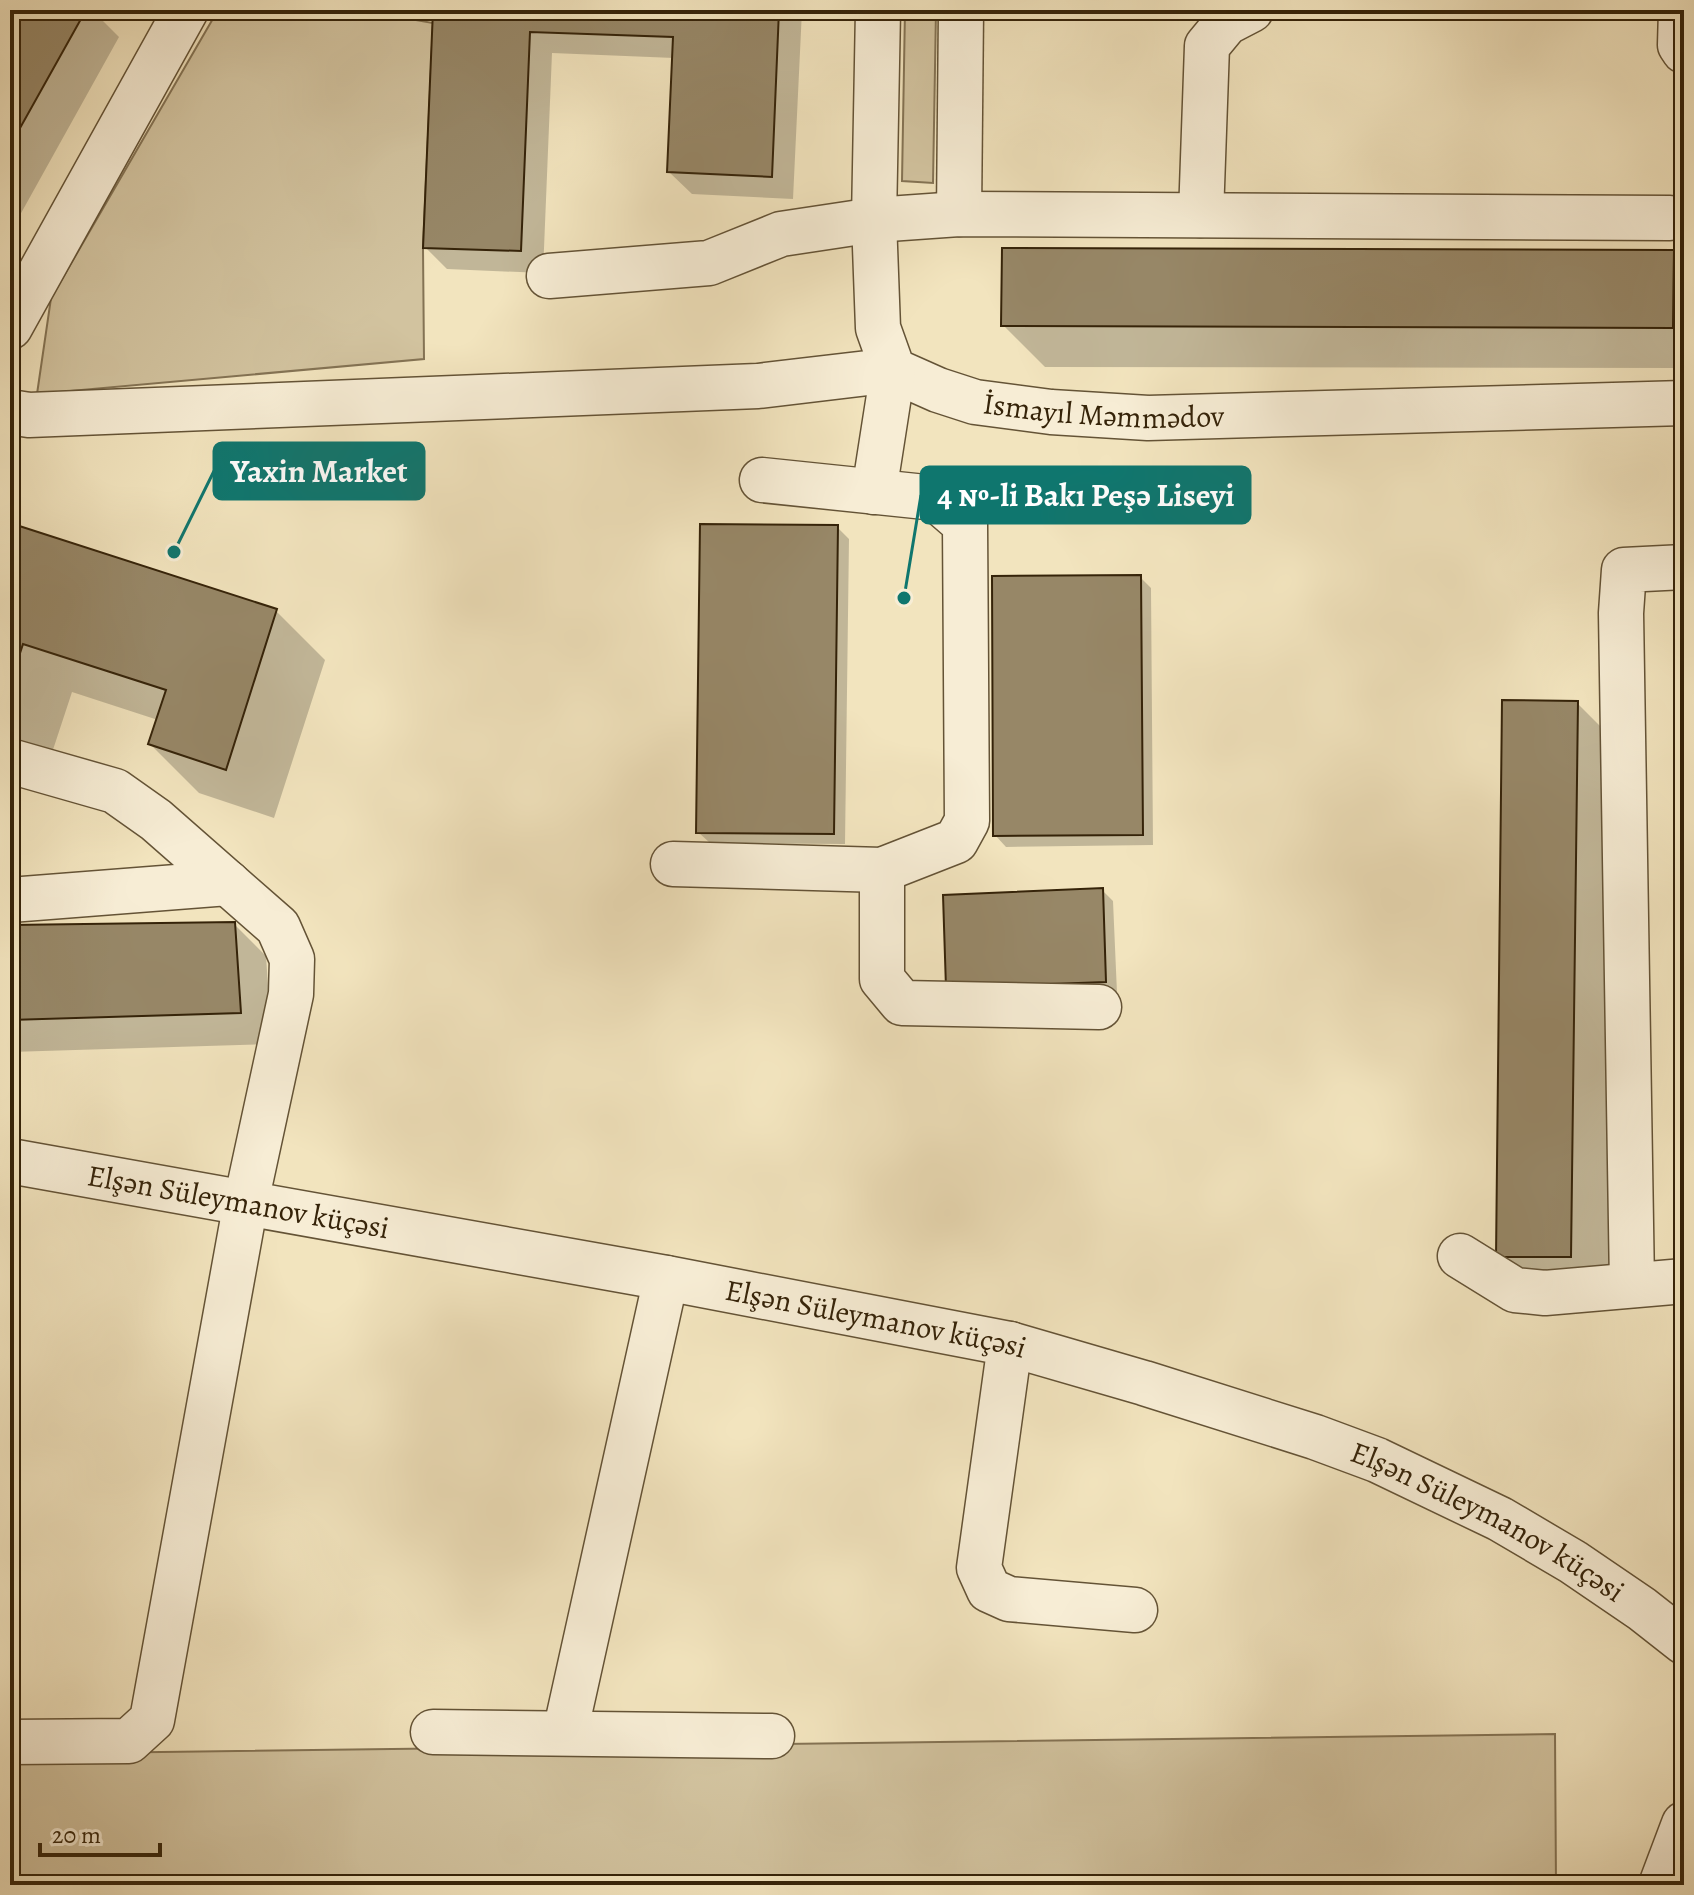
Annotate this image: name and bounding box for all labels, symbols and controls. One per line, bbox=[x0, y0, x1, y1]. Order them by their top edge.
street label: İsmayıl Məmmədov bbox=[981, 383, 1225, 438]
callout: Yaxin Market bbox=[214, 443, 424, 499]
text: Yaxin Market bbox=[229, 449, 408, 493]
callout: 4 №-li Bakı Peşə Liseyi bbox=[921, 467, 1250, 523]
text: 4 №-li Bakı Peşə Liseyi bbox=[937, 473, 1235, 517]
street label: Elşən Süleymanov küçəsi bbox=[84, 1155, 392, 1248]
street label: Elşən Süleymanov küçəsi bbox=[722, 1270, 1031, 1368]
street label: Elşən Süleymanov küçəsi bbox=[1345, 1432, 1632, 1611]
scale bar bbox=[40, 1807, 160, 1857]
text: 20 m bbox=[52, 1819, 101, 1851]

